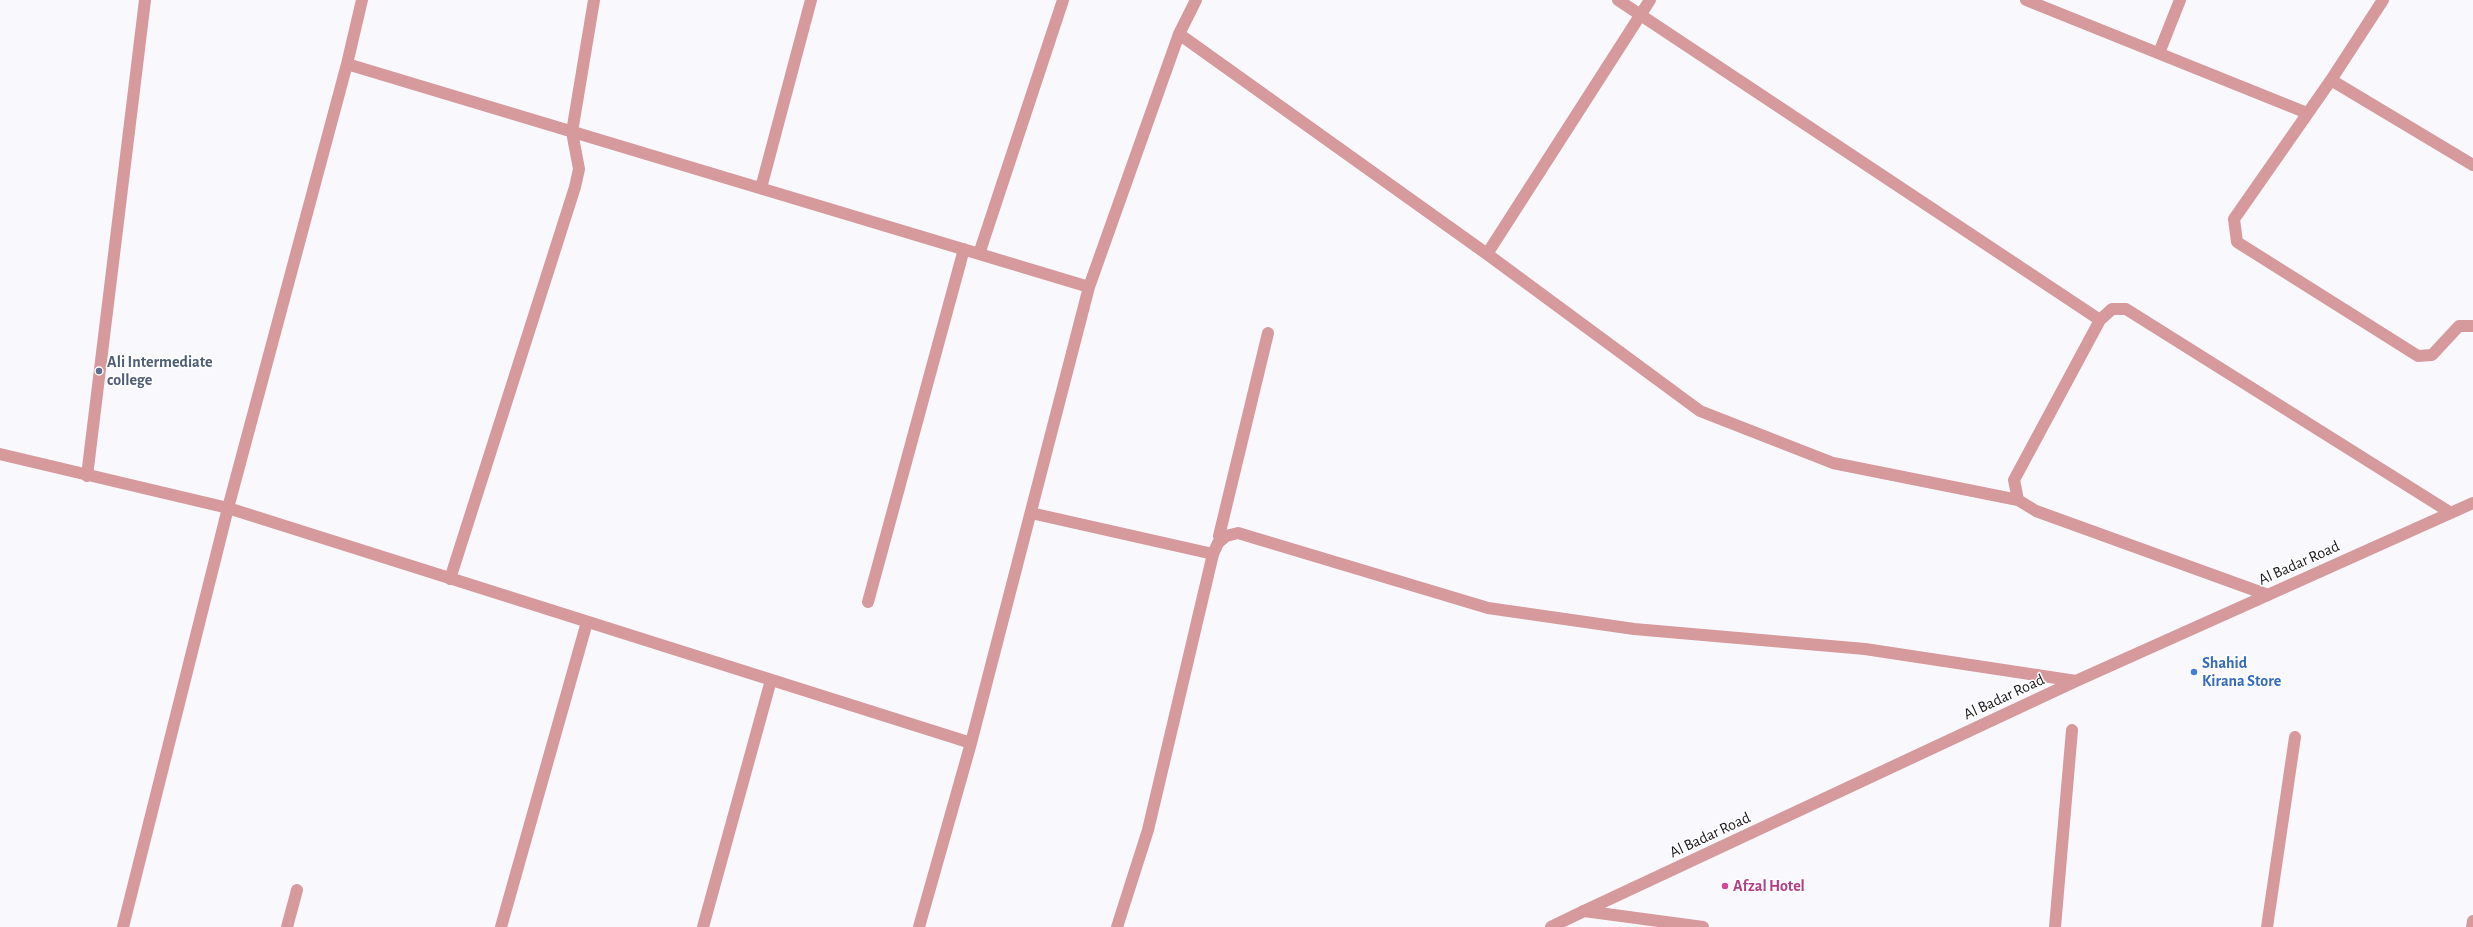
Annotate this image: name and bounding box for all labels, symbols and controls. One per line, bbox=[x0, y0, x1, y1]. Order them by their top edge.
place label: Ali Intermediate college bbox=[107, 352, 213, 390]
marker: Ali Intermediate college bbox=[94, 366, 104, 376]
street label: Al Badar Road bbox=[2255, 537, 2343, 589]
place label: Shahid Kirana Store bbox=[2202, 653, 2281, 691]
marker: Shahid Kirana Store bbox=[2189, 667, 2199, 677]
street label: Al Badar Road bbox=[1961, 670, 2047, 724]
street label: Al Badar Road bbox=[1667, 808, 1753, 862]
place label: Afzal Hotel bbox=[1733, 876, 1805, 896]
marker: Afzal Hotel bbox=[1720, 881, 1730, 891]

